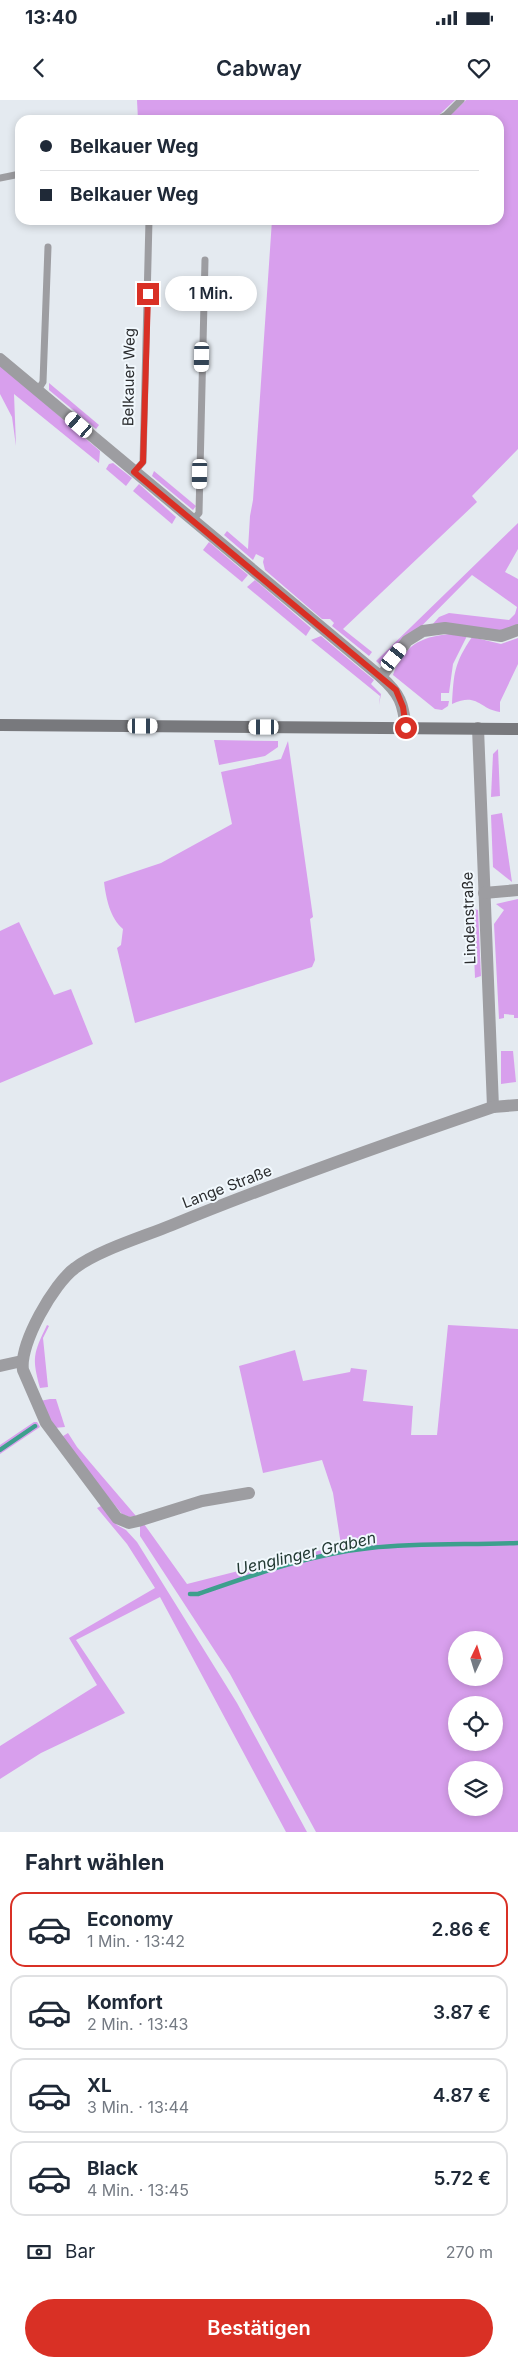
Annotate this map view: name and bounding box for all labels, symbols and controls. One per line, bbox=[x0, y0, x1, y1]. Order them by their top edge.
text: 13:40 bbox=[25, 6, 77, 29]
icon: back bbox=[25, 54, 53, 82]
icon: heart bbox=[465, 54, 493, 82]
text: Cabway bbox=[216, 55, 302, 81]
text: Belkauer Weg bbox=[70, 135, 199, 158]
text: Belkauer Weg bbox=[70, 183, 199, 206]
callout: 1 Min. bbox=[166, 276, 258, 312]
route end bbox=[137, 283, 159, 305]
text: 1 Min. bbox=[189, 283, 233, 303]
street label: Belkauer Weg bbox=[118, 328, 139, 426]
car bbox=[194, 342, 209, 372]
car bbox=[62, 409, 95, 441]
car bbox=[192, 459, 207, 489]
car bbox=[378, 641, 409, 673]
route start bbox=[395, 717, 417, 739]
car bbox=[128, 719, 158, 734]
car bbox=[249, 720, 279, 735]
street label: Lindenstraße bbox=[457, 871, 480, 965]
street label: Lange Straße bbox=[179, 1161, 274, 1212]
water label: Uenglinger Graben bbox=[234, 1527, 378, 1579]
north arrow bbox=[448, 1631, 502, 1686]
map controls bbox=[448, 1631, 503, 1816]
button: locate bbox=[448, 1696, 503, 1751]
button: layers bbox=[448, 1761, 503, 1816]
text: Fahrt wählen bbox=[25, 1849, 165, 1875]
icon: car bbox=[27, 1907, 72, 1952]
text: Economy bbox=[87, 1908, 173, 1931]
text: 2.86 € bbox=[432, 1918, 491, 1941]
text: 1 Min. · 13:42 bbox=[87, 1931, 185, 1951]
icon: car bbox=[27, 1990, 72, 2035]
text: Komfort bbox=[87, 1991, 163, 2014]
text: 3.87 € bbox=[433, 2001, 491, 2024]
text: 2 Min. · 13:43 bbox=[87, 2014, 188, 2034]
icon: car bbox=[27, 2073, 72, 2118]
text: XL bbox=[87, 2074, 112, 2097]
text: 4.87 € bbox=[433, 2084, 491, 2107]
text: 3 Min. · 13:44 bbox=[87, 2097, 189, 2117]
icon: car bbox=[27, 2156, 72, 2201]
text: Black bbox=[87, 2157, 138, 2180]
text: 5.72 € bbox=[433, 2167, 491, 2190]
text: 4 Min. · 13:45 bbox=[87, 2180, 189, 2200]
icon: cash bbox=[25, 2238, 53, 2266]
text: Bar bbox=[65, 2240, 95, 2263]
text: 270 m bbox=[446, 2242, 493, 2262]
button: Bestätigen bbox=[25, 2299, 493, 2357]

